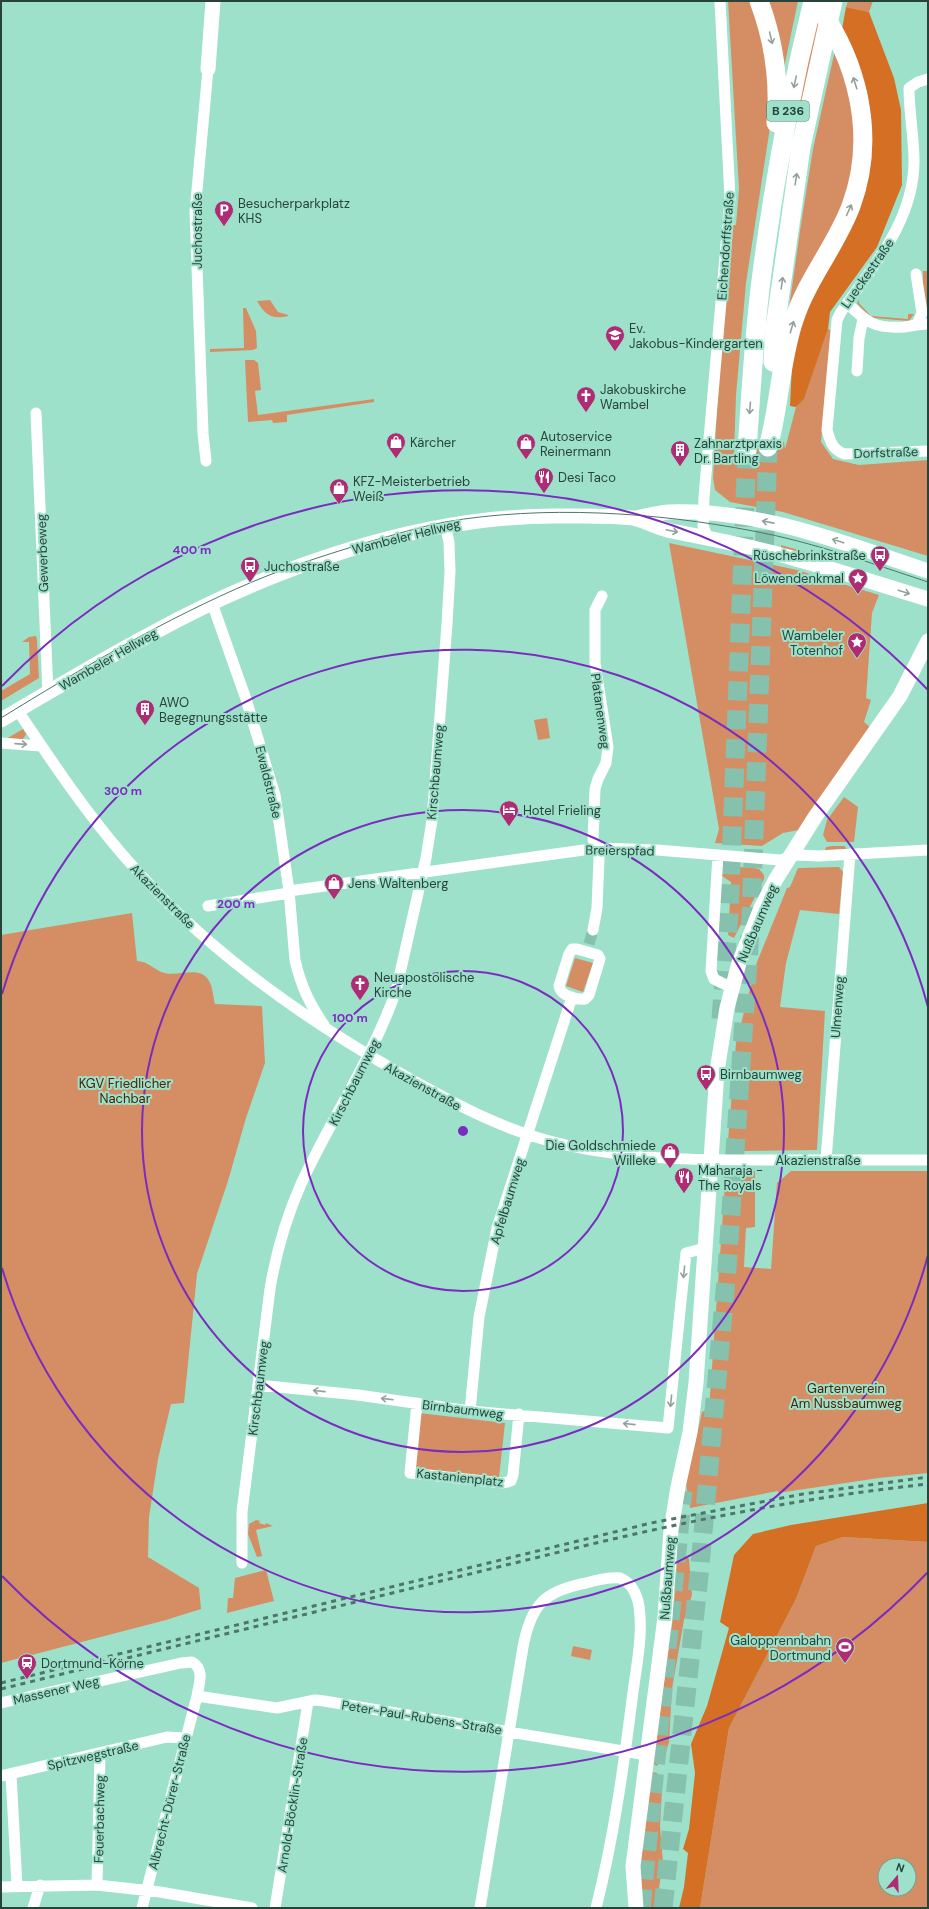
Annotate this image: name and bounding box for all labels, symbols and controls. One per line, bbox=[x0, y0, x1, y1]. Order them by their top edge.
one-way arrow bbox=[767, 31, 775, 44]
one-way arrow bbox=[790, 75, 798, 88]
one-way arrow bbox=[851, 77, 859, 89]
road number: B 236 bbox=[767, 101, 809, 121]
one-way arrow bbox=[792, 173, 800, 186]
street label: Eichendorffstraße bbox=[713, 191, 738, 301]
street label: Juchostraße bbox=[189, 193, 206, 269]
place label: Besucherparkplatz KHS bbox=[238, 195, 350, 227]
parking icon: Besucherparkplatz KHS bbox=[213, 199, 235, 227]
one-way arrow bbox=[846, 204, 853, 216]
street label: Lueckestraße bbox=[837, 235, 898, 312]
one-way arrow bbox=[778, 277, 786, 290]
place label: Ev. Jakobus-Kindergarten bbox=[629, 320, 763, 352]
one-way arrow bbox=[789, 320, 796, 333]
school or university icon: Ev. Jakobus-Kindergarten bbox=[604, 324, 626, 352]
place label: Jakobuskirche Wambel bbox=[600, 381, 686, 413]
church icon: Jakobuskirche Wambel bbox=[575, 385, 597, 413]
one-way arrow bbox=[746, 401, 753, 414]
place label: Autoservice Reinermann bbox=[540, 428, 612, 460]
shop icon: Kärcher bbox=[385, 431, 407, 459]
shop icon: Autoservice Reinermann bbox=[515, 432, 537, 460]
place label: Kärcher bbox=[410, 434, 456, 451]
place label: Zahnarztpraxis Dr. Bartling bbox=[694, 435, 782, 467]
building icon: Zahnarztpraxis Dr. Bartling bbox=[669, 439, 691, 467]
street label: Dorfstraße bbox=[853, 443, 919, 462]
restaurant icon: Desi Taco bbox=[533, 466, 555, 494]
place label: Desi Taco bbox=[558, 469, 616, 486]
place label: KFZ-Meisterbetrieb Weiß bbox=[353, 473, 470, 505]
shop icon: KFZ-Meisterbetrieb Weiß bbox=[328, 477, 350, 505]
street label: Gewerbeweg bbox=[33, 514, 52, 592]
street label: Wambeler Hellweg bbox=[350, 515, 462, 558]
one-way arrow bbox=[762, 517, 775, 525]
one-way arrow bbox=[665, 527, 678, 535]
one-way arrow bbox=[831, 537, 844, 544]
text: 400 m bbox=[173, 542, 211, 558]
bus stop icon: Rüschebrinkstraße bbox=[869, 544, 891, 572]
place label: Rüschebrinkstraße bbox=[753, 547, 866, 564]
bus stop icon: Juchostraße bbox=[239, 555, 261, 583]
place label: Juchostraße bbox=[264, 558, 340, 575]
place icon: Löwendenkmal bbox=[847, 567, 869, 595]
place label: Löwendenkmal bbox=[754, 570, 844, 587]
one-way arrow bbox=[897, 589, 910, 596]
street label: Wambeler Hellweg bbox=[56, 624, 161, 695]
place label: Wambeler Totenhof bbox=[782, 627, 844, 659]
place icon: Wambeler Totenhof bbox=[846, 631, 868, 659]
street label: Platanenweg bbox=[587, 672, 614, 750]
place label: AWO Begegnungsstätte bbox=[159, 694, 268, 726]
building icon: AWO Begegnungsstätte bbox=[134, 698, 156, 726]
street label: Kirschbaumweg bbox=[423, 724, 448, 820]
one-way arrow bbox=[14, 741, 27, 748]
street label: Ewaldstraße bbox=[251, 744, 286, 820]
text: 300 m bbox=[104, 783, 142, 799]
hotel icon: Hotel Frieling bbox=[498, 799, 520, 827]
place label: Hotel Frieling bbox=[523, 802, 601, 819]
street label: Breierspfad bbox=[585, 841, 655, 860]
street label: Akazienstraße bbox=[127, 860, 199, 932]
shop icon: Jens Waltenberg bbox=[323, 872, 345, 900]
place label: Jens Waltenberg bbox=[348, 875, 448, 892]
street label: Nußbaumweg bbox=[733, 881, 782, 965]
text: 200 m bbox=[217, 896, 255, 912]
place label: Neuapostolische Kirche bbox=[374, 969, 474, 1001]
church icon: Neuapostolische Kirche bbox=[349, 973, 371, 1001]
street label: Ulmenweg bbox=[827, 975, 848, 1039]
text: 100 m bbox=[332, 1010, 368, 1026]
street label: Kirschbaumweg bbox=[325, 1036, 384, 1129]
street label: Akazienstraße bbox=[381, 1058, 464, 1115]
bus stop icon: Birnbaumweg bbox=[695, 1063, 717, 1091]
place label: Birnbaumweg bbox=[720, 1066, 802, 1083]
park label: KGV Friedlicher Nachbar bbox=[79, 1075, 171, 1107]
centre of rings bbox=[456, 1124, 470, 1138]
place label: Die Goldschmiede Willeke bbox=[545, 1137, 656, 1169]
shop icon: Die Goldschmiede Willeke bbox=[659, 1141, 681, 1169]
street label: Akazienstraße bbox=[775, 1152, 861, 1169]
street label: Apfelbaumweg bbox=[486, 1156, 529, 1247]
place label: Maharaja - The Royals bbox=[698, 1162, 763, 1194]
restaurant icon: Maharaja - The Royals bbox=[673, 1166, 695, 1194]
one-way arrow bbox=[680, 1265, 687, 1278]
street label: Kirschbaumweg bbox=[244, 1340, 273, 1436]
park label: Gartenverein Am Nussbaumweg bbox=[790, 1380, 902, 1412]
one-way arrow bbox=[313, 1388, 326, 1395]
one-way arrow bbox=[668, 1394, 675, 1407]
one-way arrow bbox=[381, 1395, 394, 1403]
street label: Birnbaumweg bbox=[421, 1396, 505, 1423]
one-way arrow bbox=[623, 1420, 636, 1428]
street label: Kastanienplatz bbox=[416, 1464, 504, 1491]
street label: Nußbaumweg bbox=[656, 1536, 679, 1620]
place label: Galopprennbahn Dortmund bbox=[730, 1632, 831, 1664]
sports icon: Galopprennbahn Dortmund bbox=[834, 1636, 856, 1664]
station icon: Dortmund-Körne bbox=[16, 1652, 38, 1680]
place label: Dortmund-Körne bbox=[41, 1655, 144, 1672]
street label: Massener Weg bbox=[11, 1672, 101, 1709]
street label: Peter-Paul-Rubens-Straße bbox=[340, 1696, 503, 1739]
street label: Albrecht-Dürer-Straße bbox=[144, 1733, 195, 1872]
street label: Arnold-Böcklin-Straße bbox=[273, 1736, 312, 1874]
street label: Spitzwegstraße bbox=[46, 1737, 140, 1774]
street label: Feuerbachweg bbox=[90, 1775, 109, 1863]
north arrow bbox=[877, 1857, 917, 1897]
text: N bbox=[894, 1860, 906, 1875]

